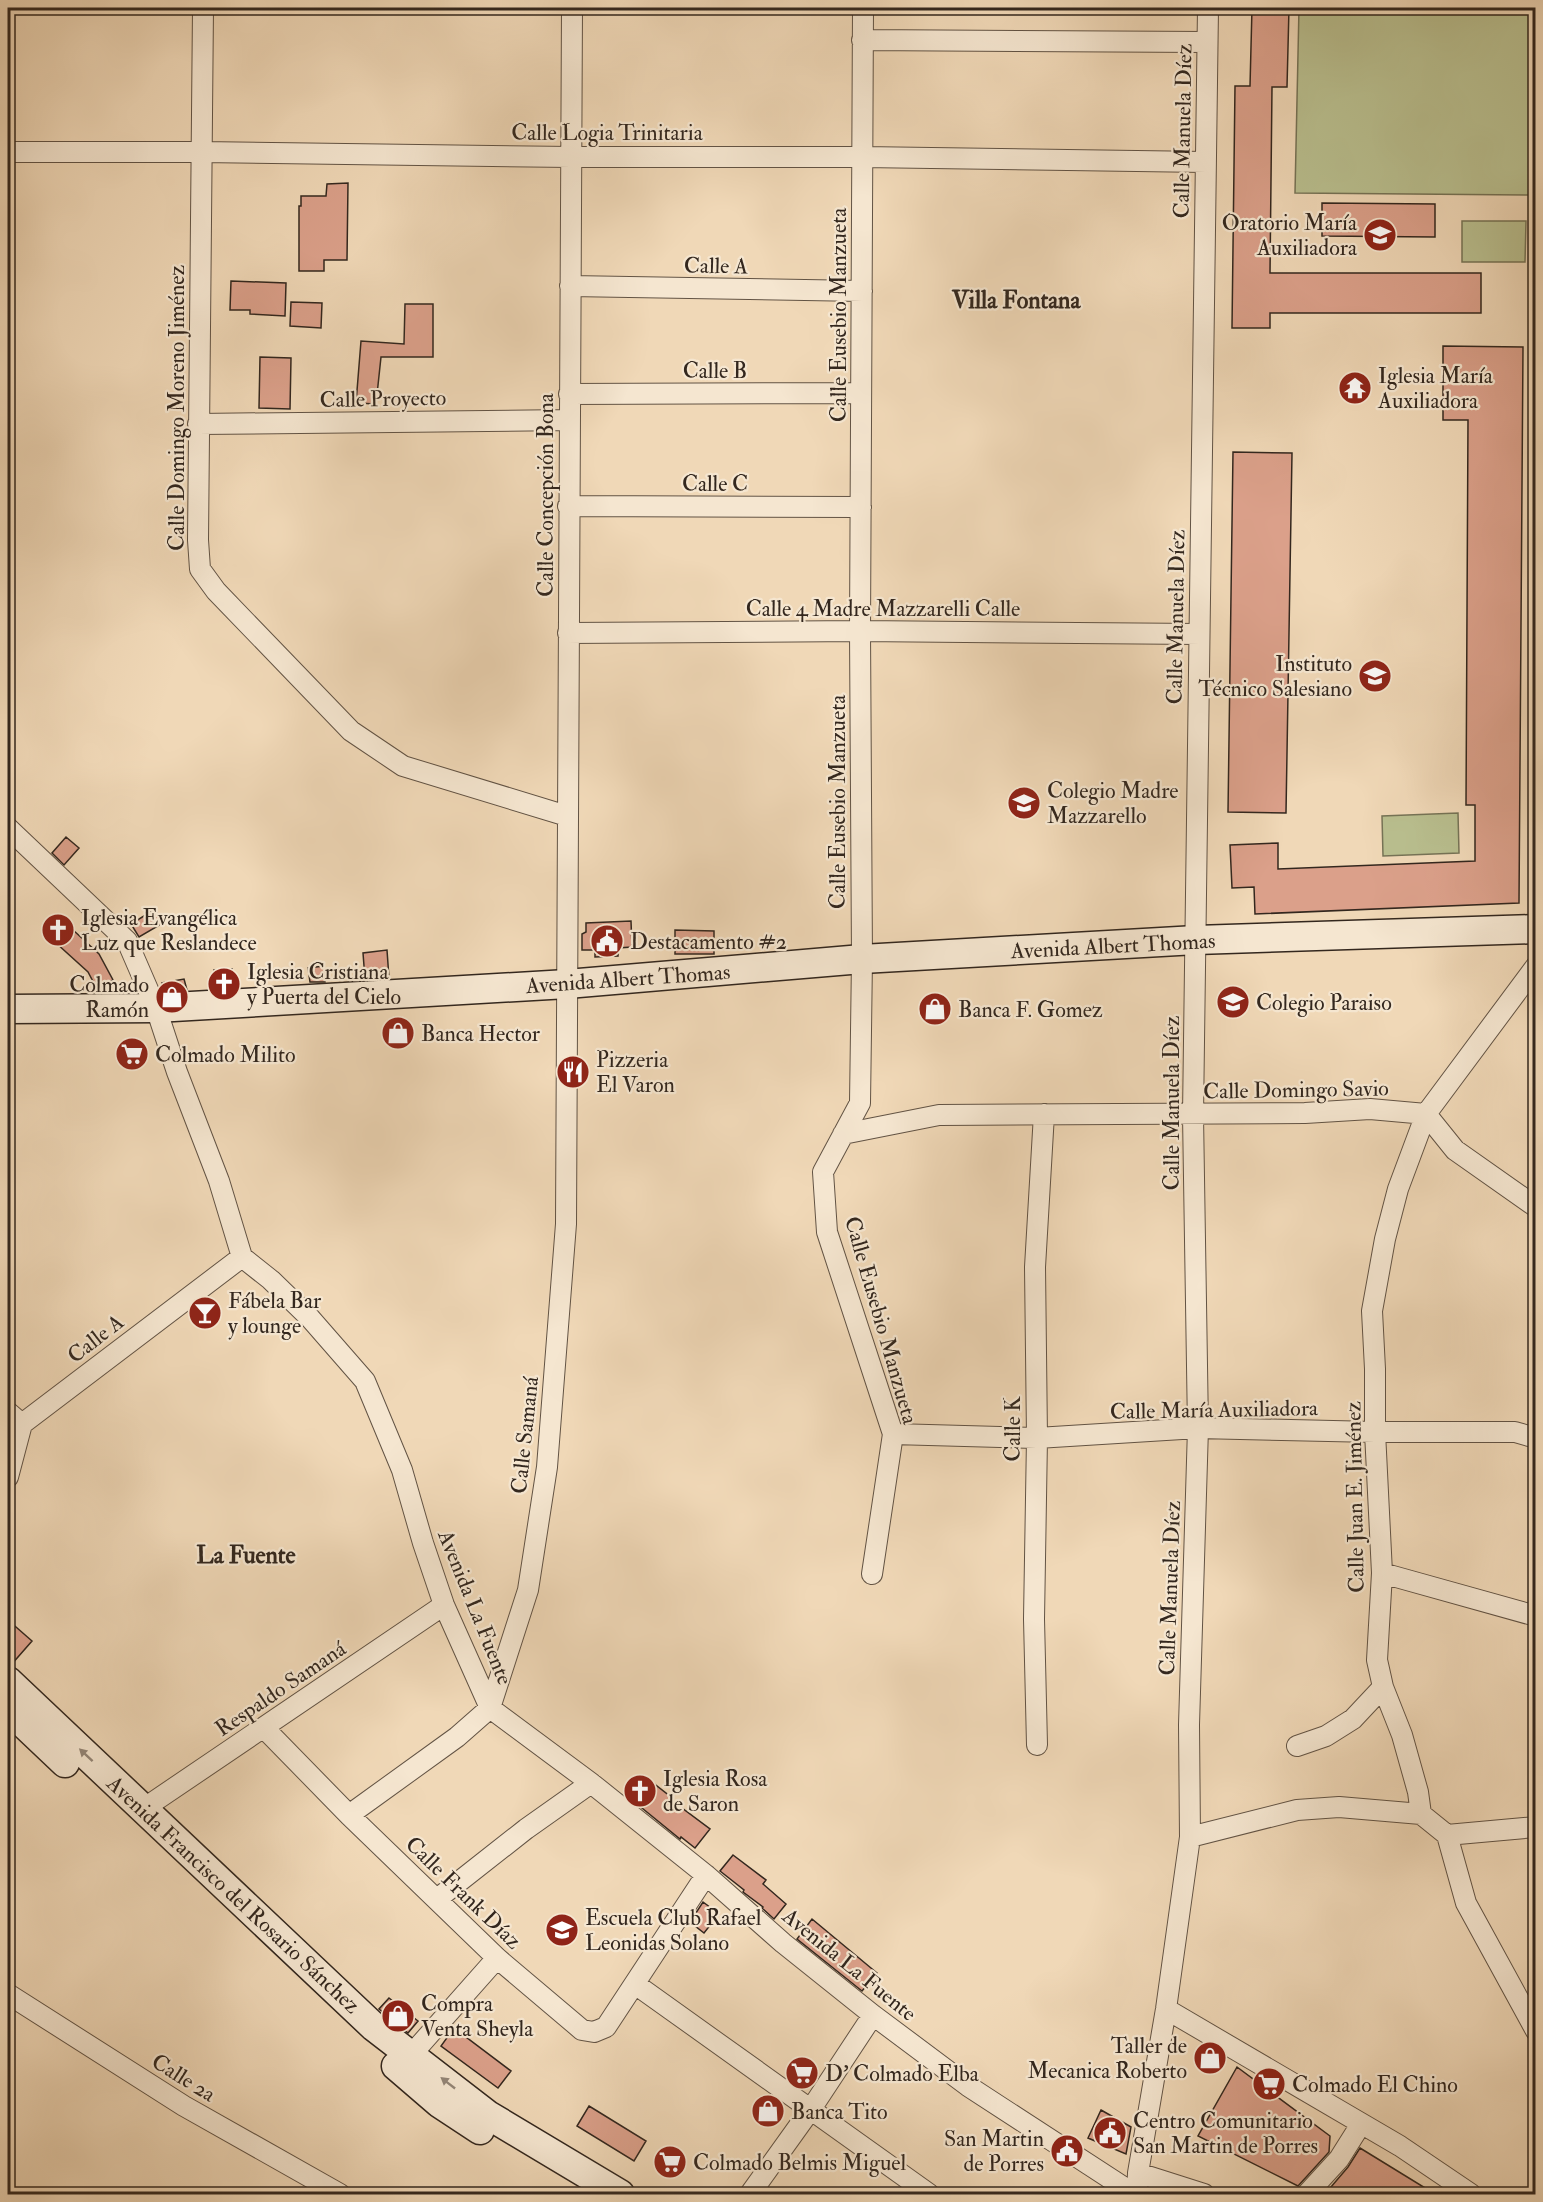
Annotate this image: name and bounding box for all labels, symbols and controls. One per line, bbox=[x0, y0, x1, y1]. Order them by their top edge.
street label: Calle Manuela Díez bbox=[1167, 43, 1199, 219]
street label: Calle Logia Trinitaria bbox=[511, 119, 704, 147]
street label: Calle Eusebio Manzueta bbox=[825, 207, 853, 422]
place label: Oratorio María Auxiliadora bbox=[1222, 209, 1358, 262]
school or university icon: Oratorio María Auxiliadora bbox=[1362, 217, 1398, 253]
street label: Calle A bbox=[684, 251, 748, 281]
street label: Calle Domingo Moreno Jiménez bbox=[163, 265, 191, 551]
district label: Villa Fontana bbox=[951, 285, 1081, 316]
street label: Calle B bbox=[683, 357, 747, 385]
place label: Iglesia María Auxiliadora bbox=[1377, 362, 1494, 415]
temple icon: Iglesia María Auxiliadora bbox=[1337, 370, 1373, 406]
street label: Calle Proyecto bbox=[319, 384, 447, 414]
street label: Calle Concepción Bona bbox=[532, 392, 561, 597]
street label: Calle C bbox=[682, 470, 748, 498]
street label: Calle Manuela Díez bbox=[1160, 529, 1192, 705]
street label: Calle 4 Madre Mazzarelli Calle bbox=[746, 595, 1020, 623]
place label: Instituto Técnico Salesiano bbox=[1198, 650, 1352, 703]
school or university icon: Instituto Técnico Salesiano bbox=[1357, 658, 1393, 694]
street label: Calle Eusebio Manzueta bbox=[824, 694, 852, 909]
place label: Colegio Madre Mazzarello bbox=[1047, 777, 1178, 830]
school or university icon: Colegio Madre Mazzarello bbox=[1006, 785, 1042, 821]
place label: Iglesia Evangélica Luz que Reslandece bbox=[81, 904, 257, 957]
church icon: Iglesia Evangélica Luz que Reslandece bbox=[40, 912, 76, 948]
public building icon: Destacamento #2 bbox=[589, 923, 625, 959]
street label: Avenida Albert Thomas bbox=[1009, 927, 1216, 965]
place label: Destacamento #2 bbox=[630, 928, 787, 956]
place label: Iglesia Cristiana y Puerta del Cielo bbox=[247, 958, 401, 1011]
street label: Avenida Albert Thomas bbox=[524, 958, 731, 1000]
church icon: Iglesia Cristiana y Puerta del Cielo bbox=[206, 966, 242, 1002]
place label: Colmado Ramón bbox=[69, 971, 149, 1024]
shop icon: Colmado Ramón bbox=[154, 979, 190, 1015]
school or university icon: Colegio Paraiso bbox=[1215, 984, 1251, 1020]
place label: Colegio Paraiso bbox=[1256, 989, 1392, 1017]
shop icon: Banca F. Gomez bbox=[917, 991, 953, 1027]
place label: Banca F. Gomez bbox=[958, 996, 1103, 1024]
shop icon: Banca Hector bbox=[380, 1015, 416, 1051]
street label: Calle Manuela Díez bbox=[1158, 1015, 1186, 1190]
place label: Banca Hector bbox=[421, 1020, 541, 1048]
supermarket icon: Colmado Milito bbox=[114, 1036, 150, 1072]
place label: Colmado Milito bbox=[155, 1041, 296, 1069]
place label: Pizzeria El Varon bbox=[596, 1046, 675, 1099]
restaurant icon: Pizzeria El Varon bbox=[555, 1054, 591, 1090]
street label: Calle Domingo Savio bbox=[1203, 1074, 1389, 1106]
street label: Calle Eusebio Manzueta bbox=[838, 1213, 924, 1428]
place label: Fábela Bar y lounge bbox=[228, 1287, 322, 1340]
bar icon: Fábela Bar y lounge bbox=[187, 1295, 223, 1331]
street label: Calle A bbox=[62, 1308, 129, 1370]
street label: Calle Samaná bbox=[505, 1374, 545, 1495]
street label: Calle María Auxiliadora bbox=[1110, 1394, 1319, 1426]
street label: Calle K bbox=[999, 1396, 1027, 1462]
street label: Calle Juan E. Jiménez bbox=[1339, 1401, 1371, 1593]
street label: Calle Manuela Díez bbox=[1153, 1500, 1187, 1676]
street label: Avenida La Fuente bbox=[431, 1525, 519, 1689]
district label: La Fuente bbox=[196, 1540, 296, 1571]
street label: Respaldo Samaná bbox=[210, 1634, 353, 1744]
one-way arrow bbox=[78, 1748, 93, 1762]
place label: Iglesia Rosa de Saron bbox=[663, 1765, 768, 1818]
street label: Avenida Francisco del Rosario Sánchez bbox=[100, 1769, 366, 2020]
church icon: Iglesia Rosa de Saron bbox=[622, 1773, 658, 1809]
street label: Calle Frank Díaz bbox=[399, 1830, 527, 1955]
street label: Avenida La Fuente bbox=[776, 1901, 922, 2027]
place label: Escuela Club Rafael Leonidas Solano bbox=[585, 1904, 762, 1957]
school or university icon: Escuela Club Rafael Leonidas Solano bbox=[544, 1912, 580, 1948]
place label: Compra Venta Sheyla bbox=[421, 1990, 534, 2043]
shop icon: Compra Venta Sheyla bbox=[380, 1998, 416, 2034]
place label: Taller de Mecanica Roberto bbox=[1027, 2032, 1187, 2085]
shop icon: Taller de Mecanica Roberto bbox=[1192, 2040, 1228, 2076]
street label: Calle 2a bbox=[146, 2047, 221, 2109]
supermarket icon: D' Colmado Elba bbox=[784, 2055, 820, 2091]
place label: D' Colmado Elba bbox=[825, 2060, 980, 2088]
supermarket icon: Colmado El Chino bbox=[1251, 2066, 1287, 2102]
place label: Colmado El Chino bbox=[1292, 2071, 1458, 2099]
one-way arrow bbox=[440, 2078, 455, 2090]
shop icon: Banca Tito bbox=[750, 2093, 786, 2129]
place label: Banca Tito bbox=[791, 2098, 888, 2126]
place label: Centro Comunitario San Martin de Porres bbox=[1133, 2107, 1318, 2160]
public building icon: Centro Comunitario San Martin de Porres bbox=[1092, 2115, 1128, 2151]
place label: San Martin de Porres bbox=[944, 2125, 1044, 2178]
public building icon: San Martin de Porres bbox=[1049, 2133, 1085, 2169]
supermarket icon: Colmado Belmis Miguel bbox=[652, 2144, 688, 2180]
place label: Colmado Belmis Miguel bbox=[693, 2149, 906, 2177]

